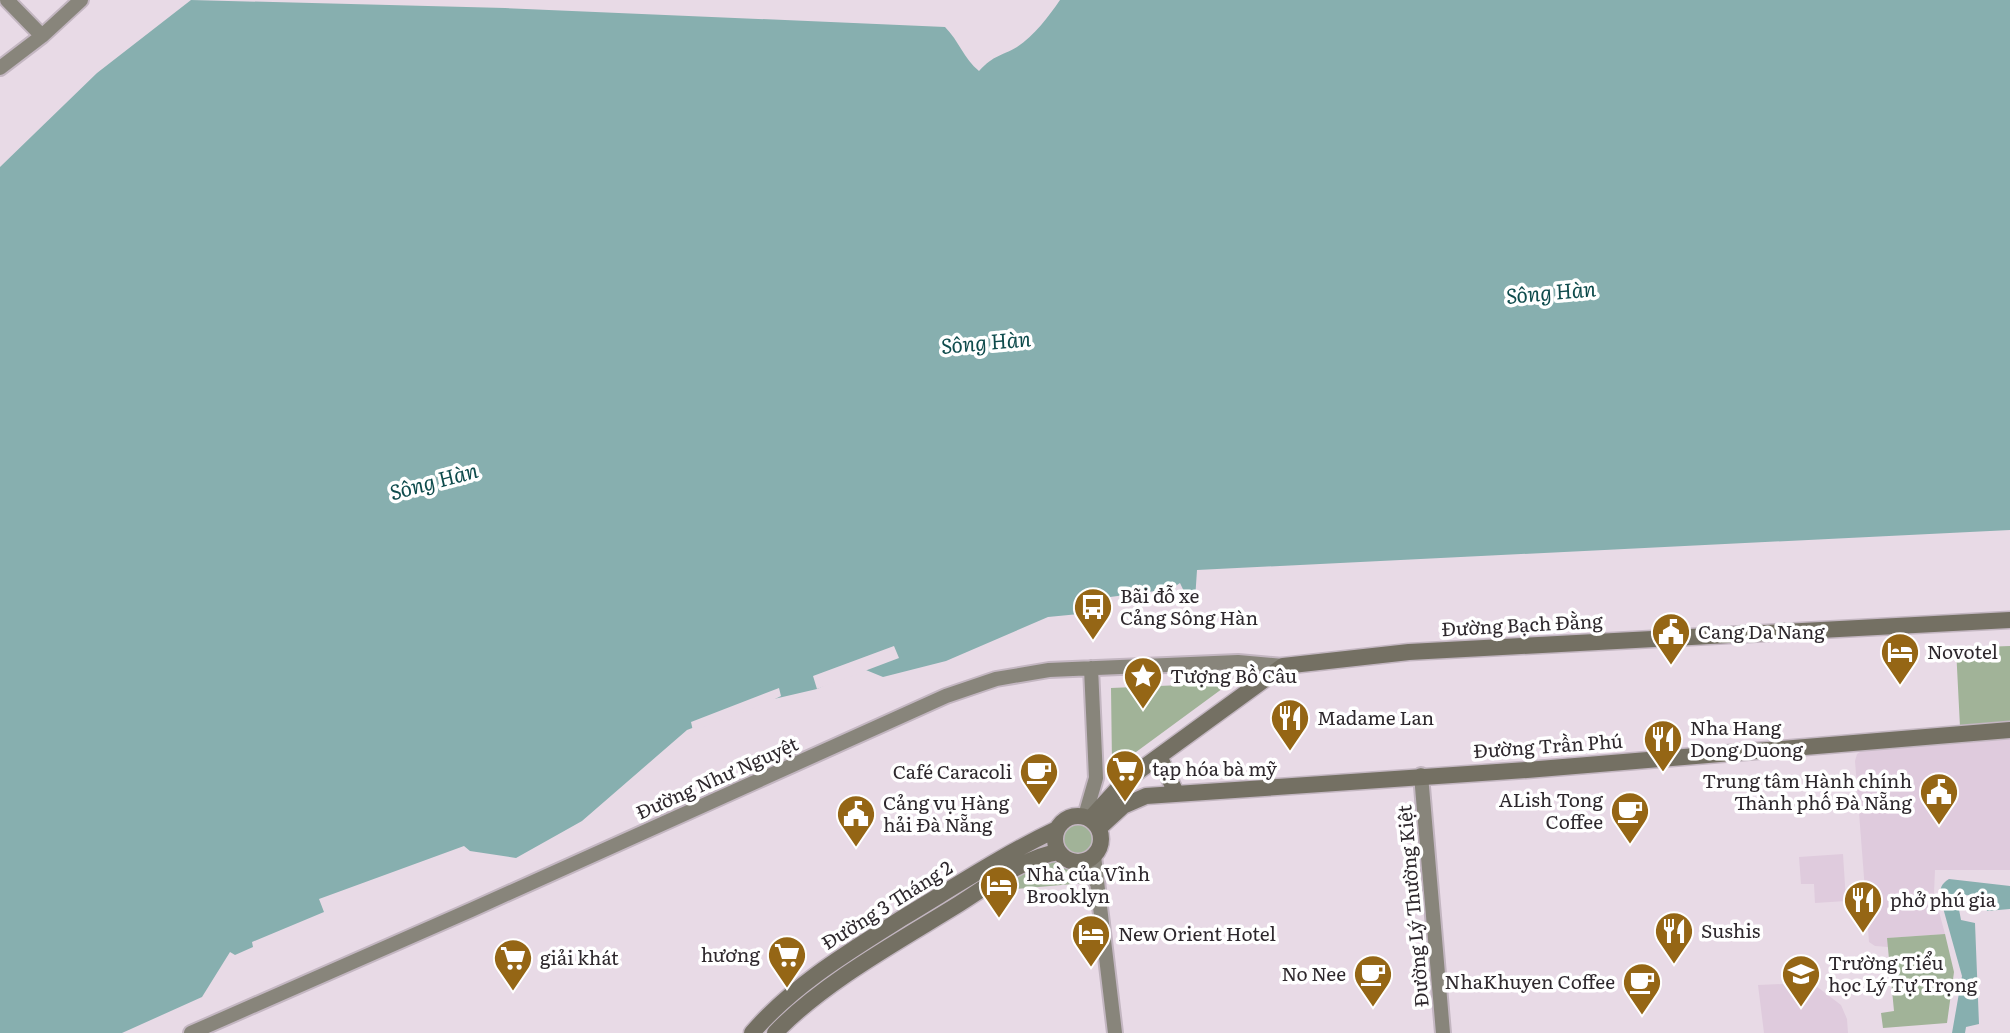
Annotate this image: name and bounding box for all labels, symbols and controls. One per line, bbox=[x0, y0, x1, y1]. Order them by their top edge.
water label: Sông Hàn bbox=[1505, 271, 1598, 310]
water label: Sông Hàn bbox=[940, 321, 1033, 360]
water label: Sông Hàn bbox=[386, 453, 481, 506]
place label: Bãi đỗ xe Cảng Sông Hàn bbox=[1120, 581, 1258, 631]
bus stop icon: Bãi đỗ xe Cảng Sông Hàn bbox=[1072, 586, 1114, 641]
street label: Đường Bạch Đằng bbox=[1441, 606, 1604, 642]
public building icon: Cang Da Nang bbox=[1650, 611, 1692, 666]
place label: Cang Da Nang bbox=[1698, 617, 1825, 645]
hotel icon: Novotel bbox=[1879, 631, 1921, 686]
place label: Novotel bbox=[1927, 637, 1998, 665]
place icon: Tượng Bồ Câu bbox=[1122, 655, 1164, 710]
place label: Tượng Bồ Câu bbox=[1170, 661, 1297, 689]
restaurant icon: Madame Lan bbox=[1269, 697, 1311, 752]
place label: Madame Lan bbox=[1317, 703, 1434, 731]
place label: Nha Hang Dong Duong bbox=[1690, 713, 1804, 763]
restaurant icon: Nha Hang Dong Duong bbox=[1642, 718, 1684, 773]
street label: Đường Trần Phú bbox=[1472, 726, 1624, 764]
street label: Đường Như Nguyệt bbox=[631, 729, 802, 825]
supermarket icon: tạp hóa bà mỹ bbox=[1104, 748, 1146, 803]
cafe icon: Café Caracoli bbox=[1018, 751, 1060, 806]
place label: tạp hóa bà mỹ bbox=[1152, 754, 1277, 782]
place label: Café Caracoli bbox=[893, 757, 1012, 785]
place label: Trung tâm Hành chính Thành phố Đà Nẵng bbox=[1702, 766, 1912, 816]
public building icon: Trung tâm Hành chính Thành phố Đà Nẵng bbox=[1918, 771, 1960, 826]
place label: ALish Tong Coffee bbox=[1499, 785, 1603, 835]
place label: Cảng vụ Hàng hải Đà Nẵng bbox=[883, 788, 1010, 838]
cafe icon: ALish Tong Coffee bbox=[1609, 790, 1651, 845]
public building icon: Cảng vụ Hàng hải Đà Nẵng bbox=[835, 793, 877, 848]
street label: Đường Lý Thường Kiệt bbox=[1389, 803, 1435, 1008]
street label: Đường 3 Tháng 2 bbox=[816, 853, 957, 956]
place label: Nhà của Vĩnh Brooklyn bbox=[1026, 859, 1150, 909]
hotel icon: Nhà của Vĩnh Brooklyn bbox=[978, 864, 1020, 919]
restaurant icon: phở phú gia bbox=[1842, 879, 1884, 934]
place label: phở phú gia bbox=[1890, 885, 1997, 913]
restaurant icon: Sushis bbox=[1653, 910, 1695, 965]
hotel icon: New Orient Hotel bbox=[1070, 913, 1112, 968]
place label: Sushis bbox=[1701, 916, 1761, 944]
place label: New Orient Hotel bbox=[1118, 919, 1276, 947]
supermarket icon: hương bbox=[766, 934, 808, 989]
supermarket icon: giải khát bbox=[492, 937, 534, 992]
place label: hương bbox=[701, 940, 760, 968]
place label: giải khát bbox=[540, 943, 619, 971]
place label: Trường Tiểu học Lý Tự Trọng bbox=[1828, 948, 1978, 998]
cafe icon: No Nee bbox=[1352, 953, 1394, 1008]
school or university icon: Trường Tiểu học Lý Tự Trọng bbox=[1780, 953, 1822, 1008]
place label: No Nee bbox=[1282, 959, 1346, 987]
cafe icon: NhaKhuyen Coffee bbox=[1621, 961, 1663, 1016]
place label: NhaKhuyen Coffee bbox=[1444, 967, 1615, 995]

